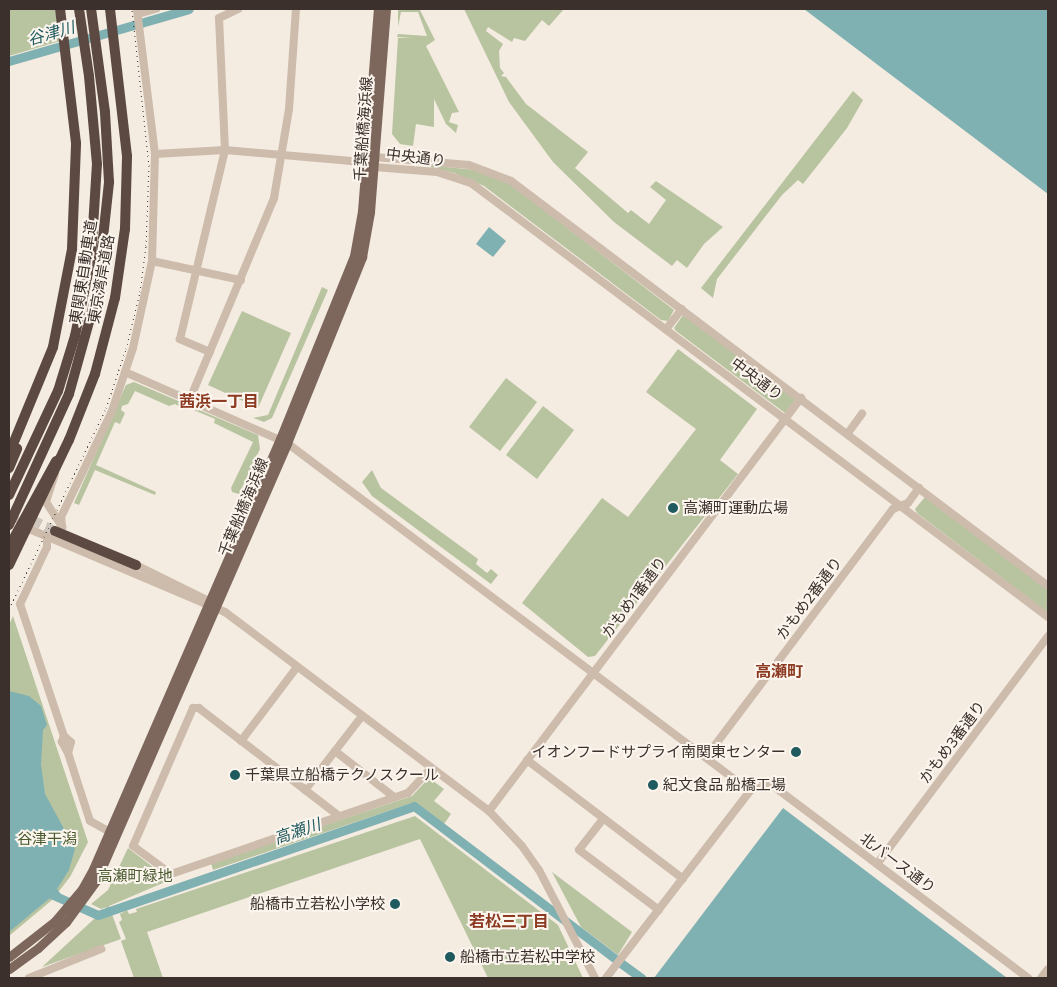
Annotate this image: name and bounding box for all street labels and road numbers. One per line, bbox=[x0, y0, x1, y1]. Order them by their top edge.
street label: 千葉船橋海浜線 bbox=[350, 76, 376, 182]
street label: 中央通り bbox=[385, 144, 447, 170]
street label: 東関東自動車道 bbox=[66, 219, 100, 325]
street label: 東京湾岸道路 bbox=[84, 233, 118, 325]
street label: 中央通り bbox=[728, 354, 786, 404]
street label: 千葉船橋海浜線 bbox=[214, 455, 272, 559]
street label: かもめ1番通り bbox=[598, 553, 670, 641]
street label: かもめ2番通り bbox=[772, 553, 846, 643]
street label: かもめ3番通り bbox=[915, 697, 989, 787]
street label: 北バース通り bbox=[857, 829, 939, 897]

